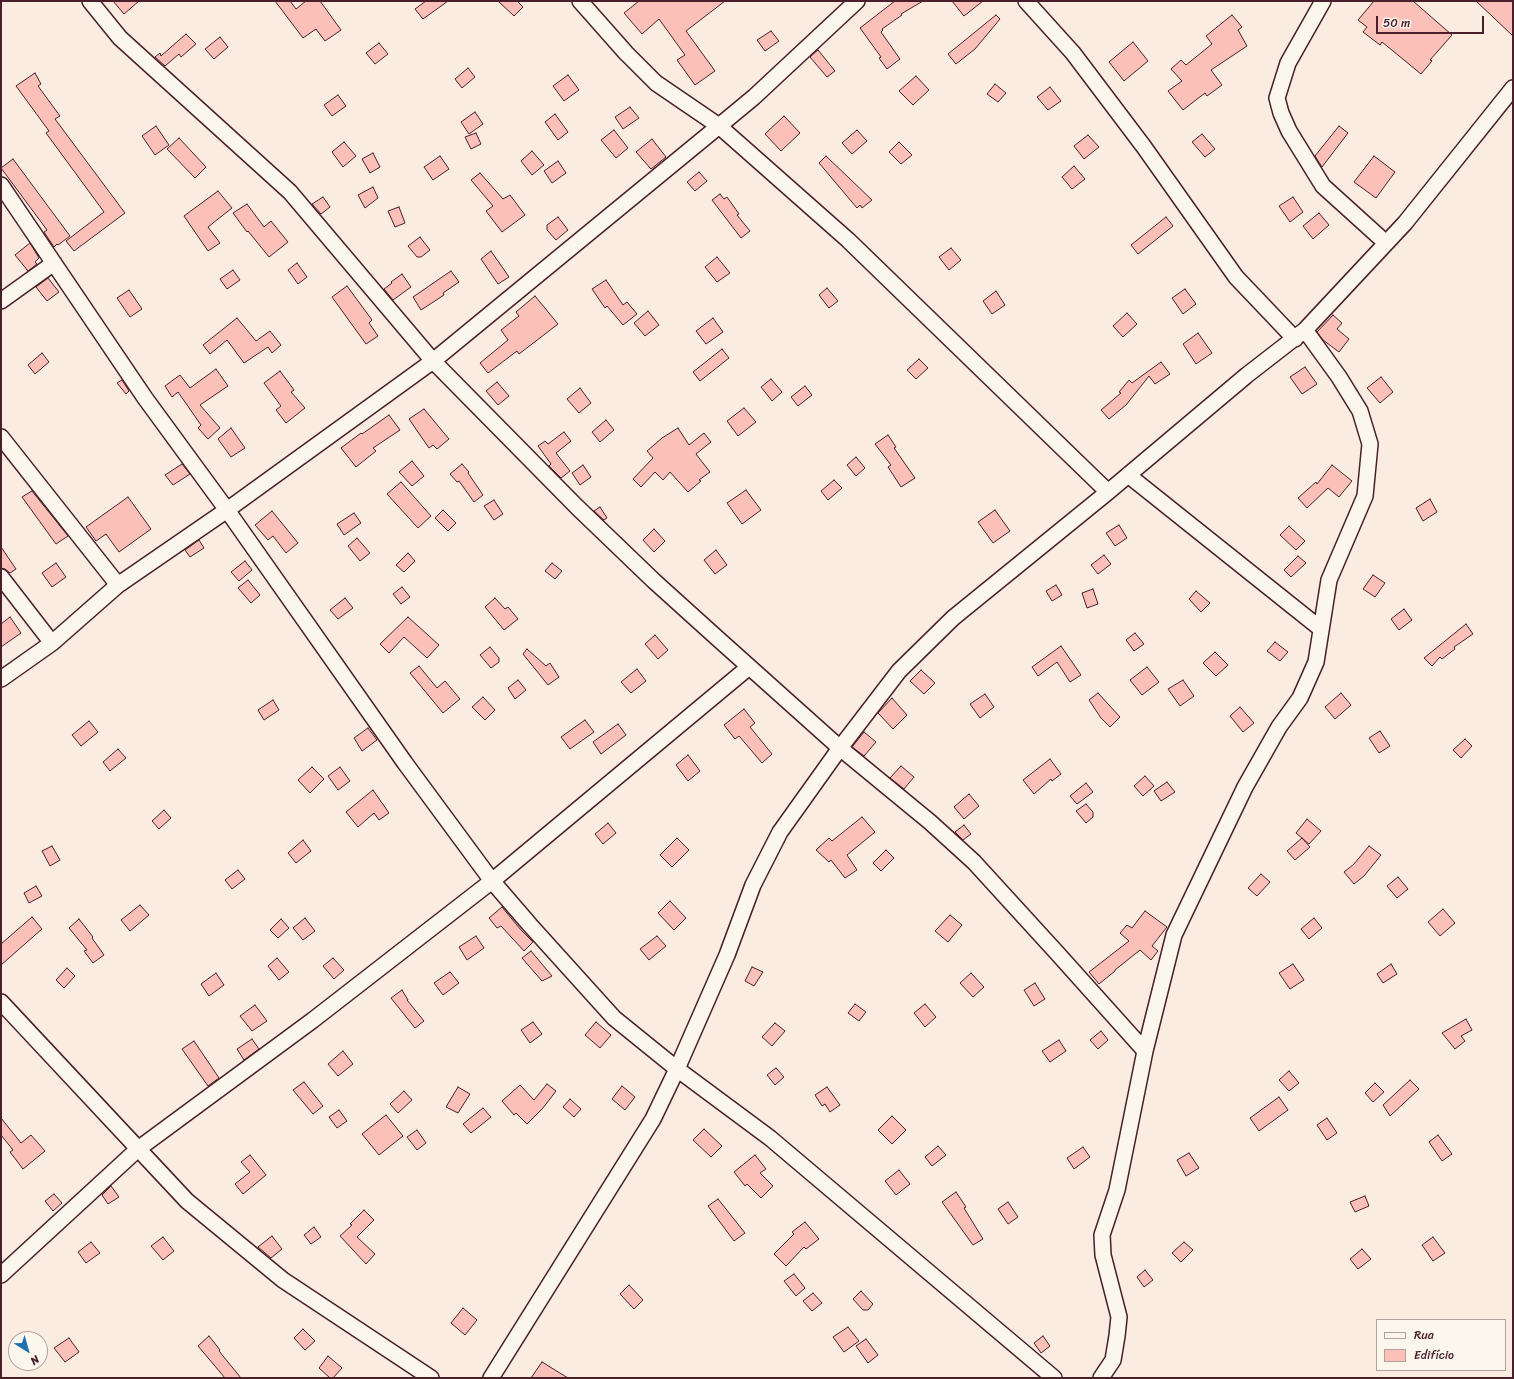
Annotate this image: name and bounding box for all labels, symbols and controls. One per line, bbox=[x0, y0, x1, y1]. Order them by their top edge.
scale bar bbox=[1378, 8, 1486, 34]
text: 50 m bbox=[1383, 12, 1410, 34]
legend bbox=[1376, 1319, 1506, 1371]
text: Rua bbox=[1414, 1324, 1434, 1346]
north arrow bbox=[8, 1331, 48, 1371]
text: Edifício bbox=[1414, 1344, 1454, 1366]
text: N bbox=[26, 1350, 44, 1370]

